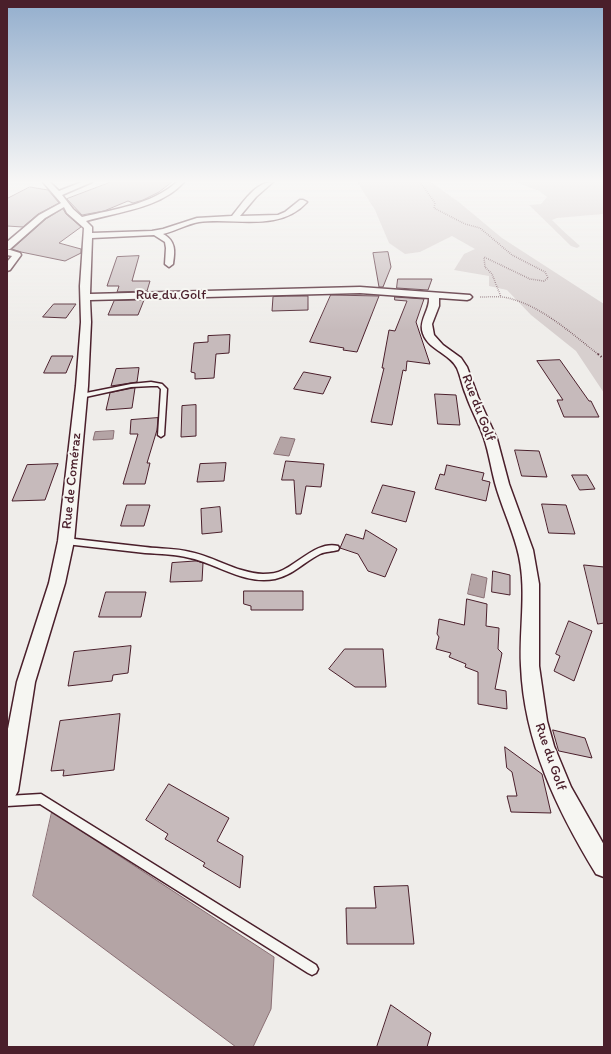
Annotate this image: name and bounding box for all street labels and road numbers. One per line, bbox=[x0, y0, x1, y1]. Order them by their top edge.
street label: Rue du Golf bbox=[136, 287, 206, 303]
street label: Rue du Golf bbox=[457, 372, 499, 444]
street label: Rue de Coméraz bbox=[59, 432, 85, 530]
street label: Rue du Golf bbox=[531, 721, 569, 793]

